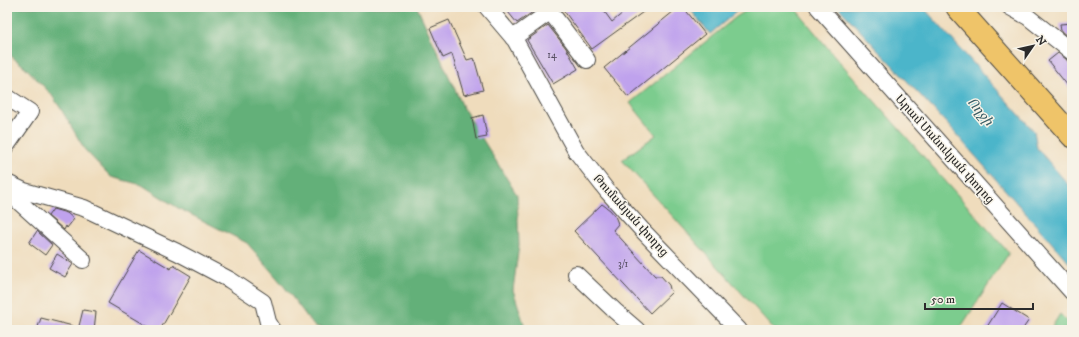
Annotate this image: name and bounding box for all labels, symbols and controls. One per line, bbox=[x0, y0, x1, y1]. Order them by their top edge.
north arrow bbox=[1013, 26, 1053, 66]
text: N bbox=[1032, 33, 1049, 49]
house number: 14 bbox=[547, 49, 557, 61]
street label: Արամ Մանուկյան փողոց bbox=[892, 92, 998, 207]
water label: Ողջի bbox=[964, 94, 997, 129]
street label: Թումանյան փողոց bbox=[590, 171, 672, 260]
house number: 3/1 bbox=[618, 258, 628, 270]
scale bar bbox=[925, 285, 1033, 311]
text: 50 m bbox=[931, 292, 955, 307]

